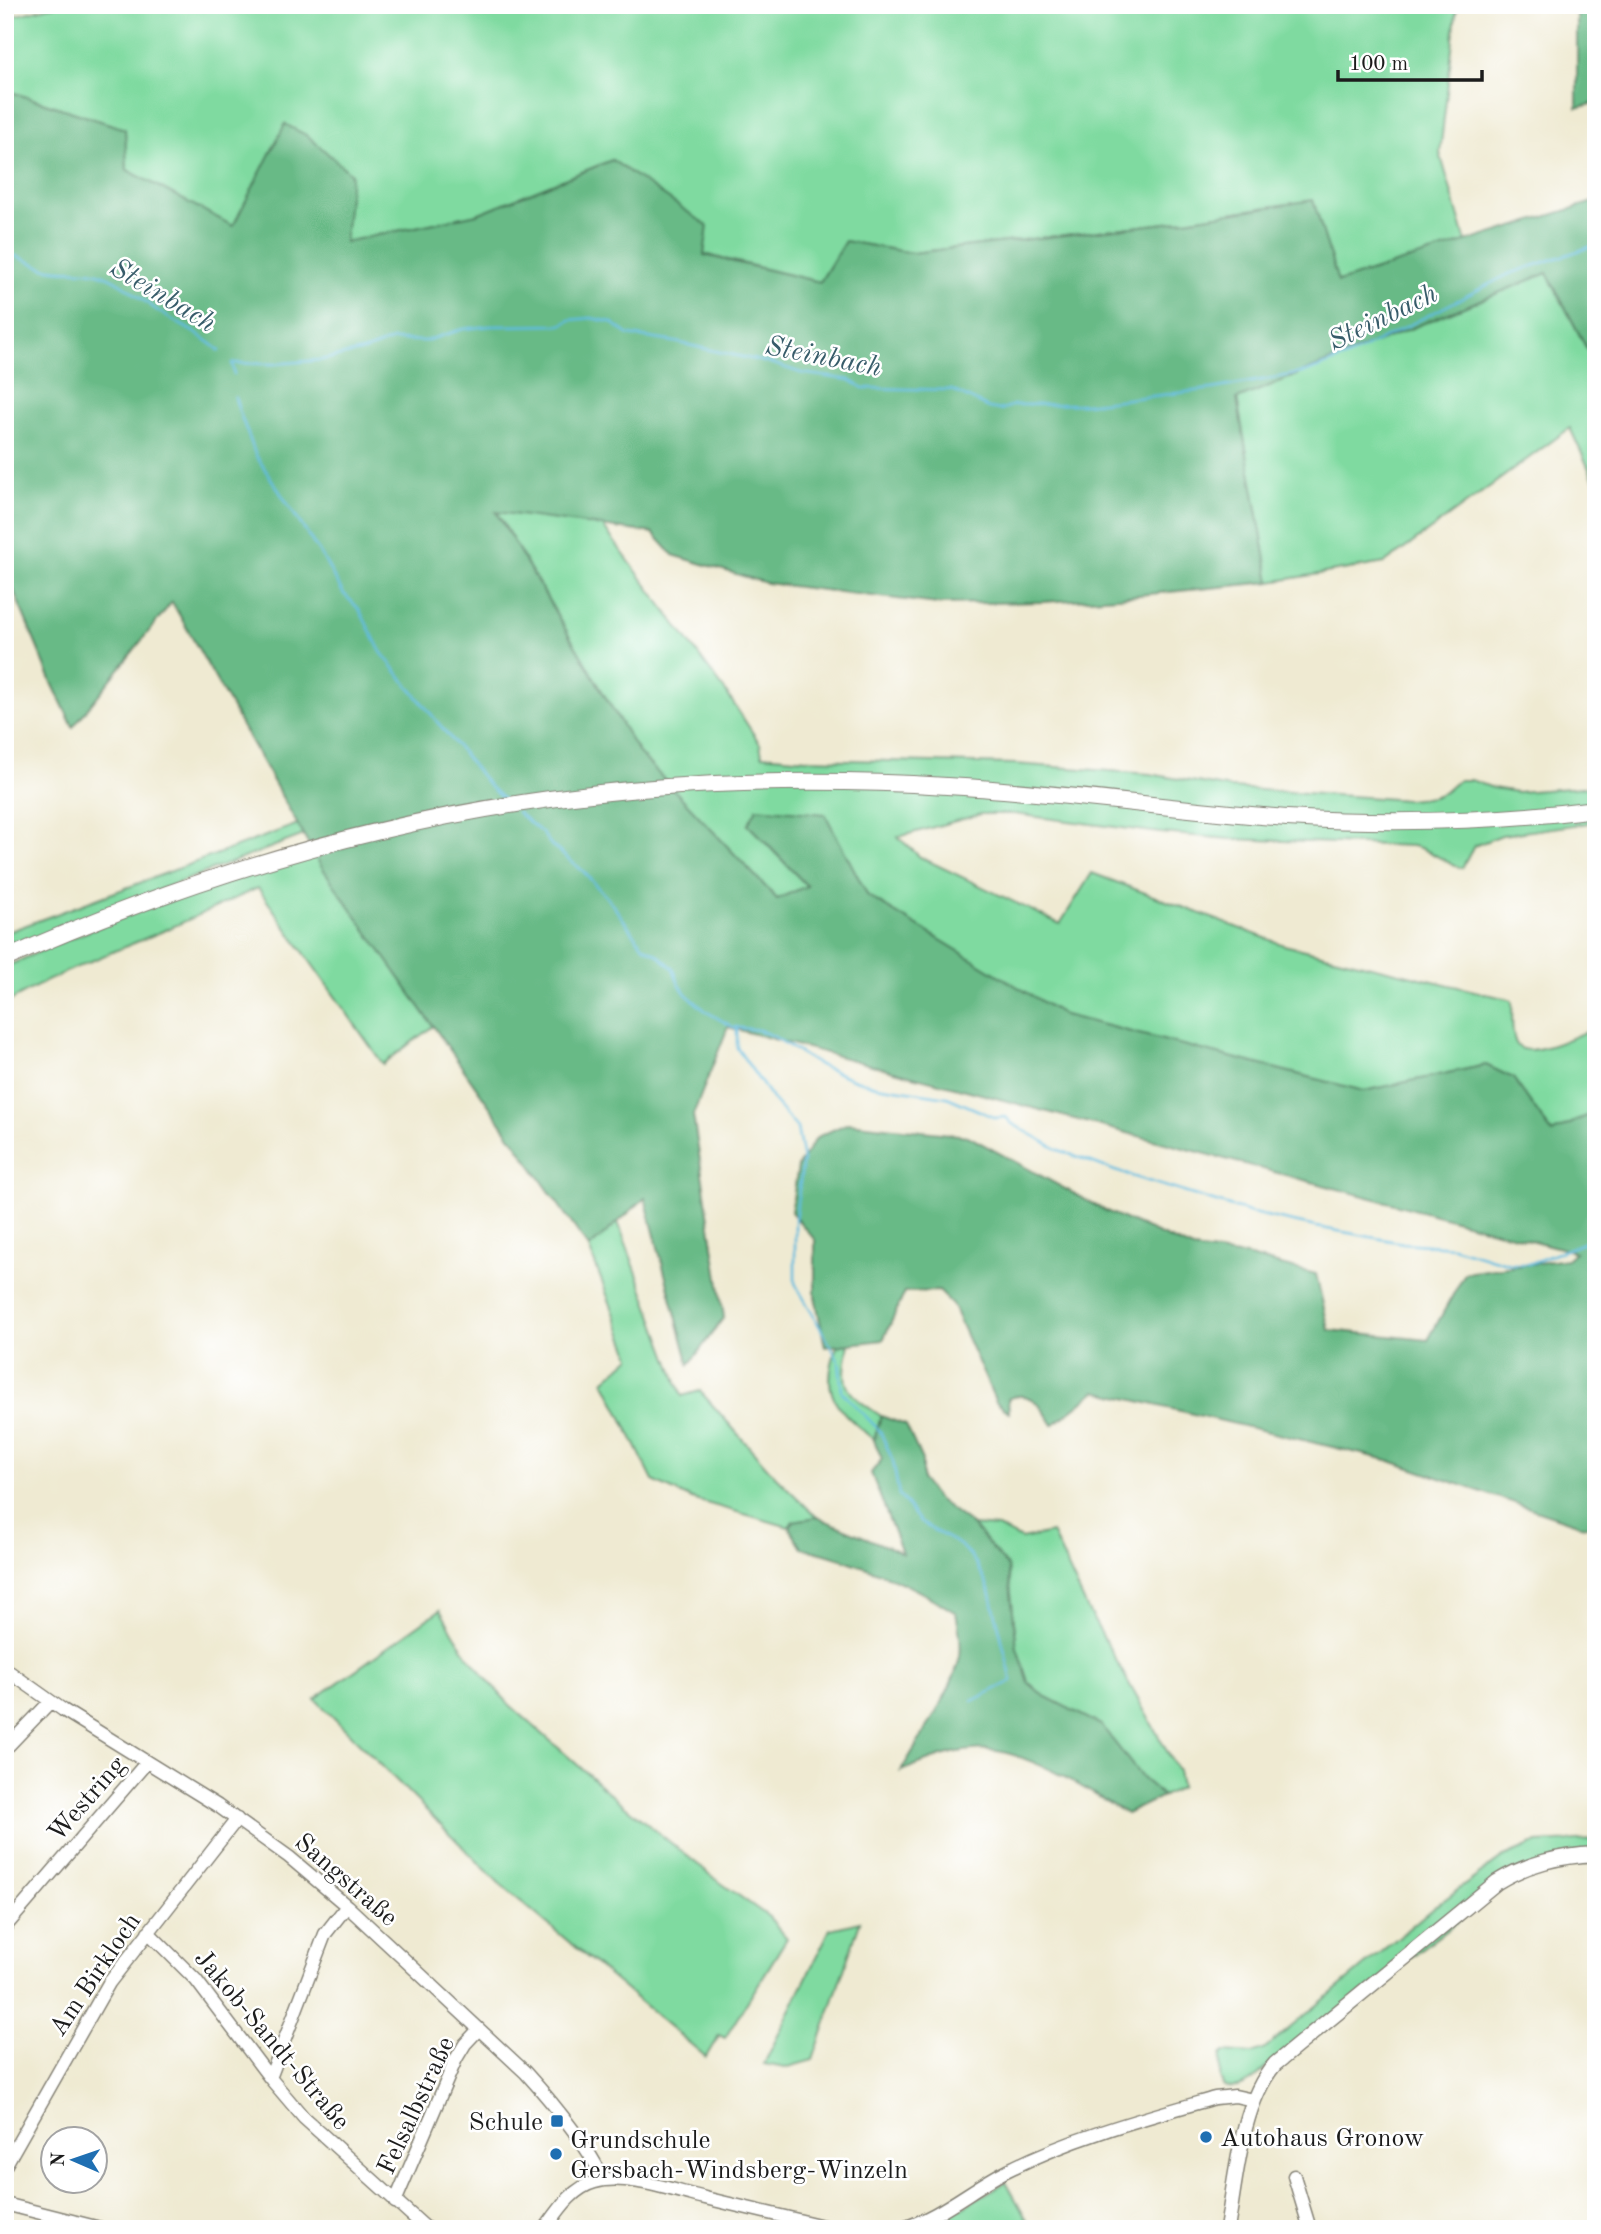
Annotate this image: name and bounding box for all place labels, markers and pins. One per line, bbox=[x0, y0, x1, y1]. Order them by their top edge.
place label: Schule bbox=[469, 2110, 543, 2136]
marker: Schule bbox=[549, 2113, 565, 2129]
place label: Autohaus Gronow bbox=[1220, 2126, 1424, 2152]
place label: Grundschule Gersbach-Windsberg-Winzeln bbox=[570, 2128, 908, 2184]
marker: Autohaus Gronow bbox=[1198, 2129, 1214, 2145]
marker: Grundschule Gersbach-Windsberg-Winzeln bbox=[548, 2146, 564, 2162]

